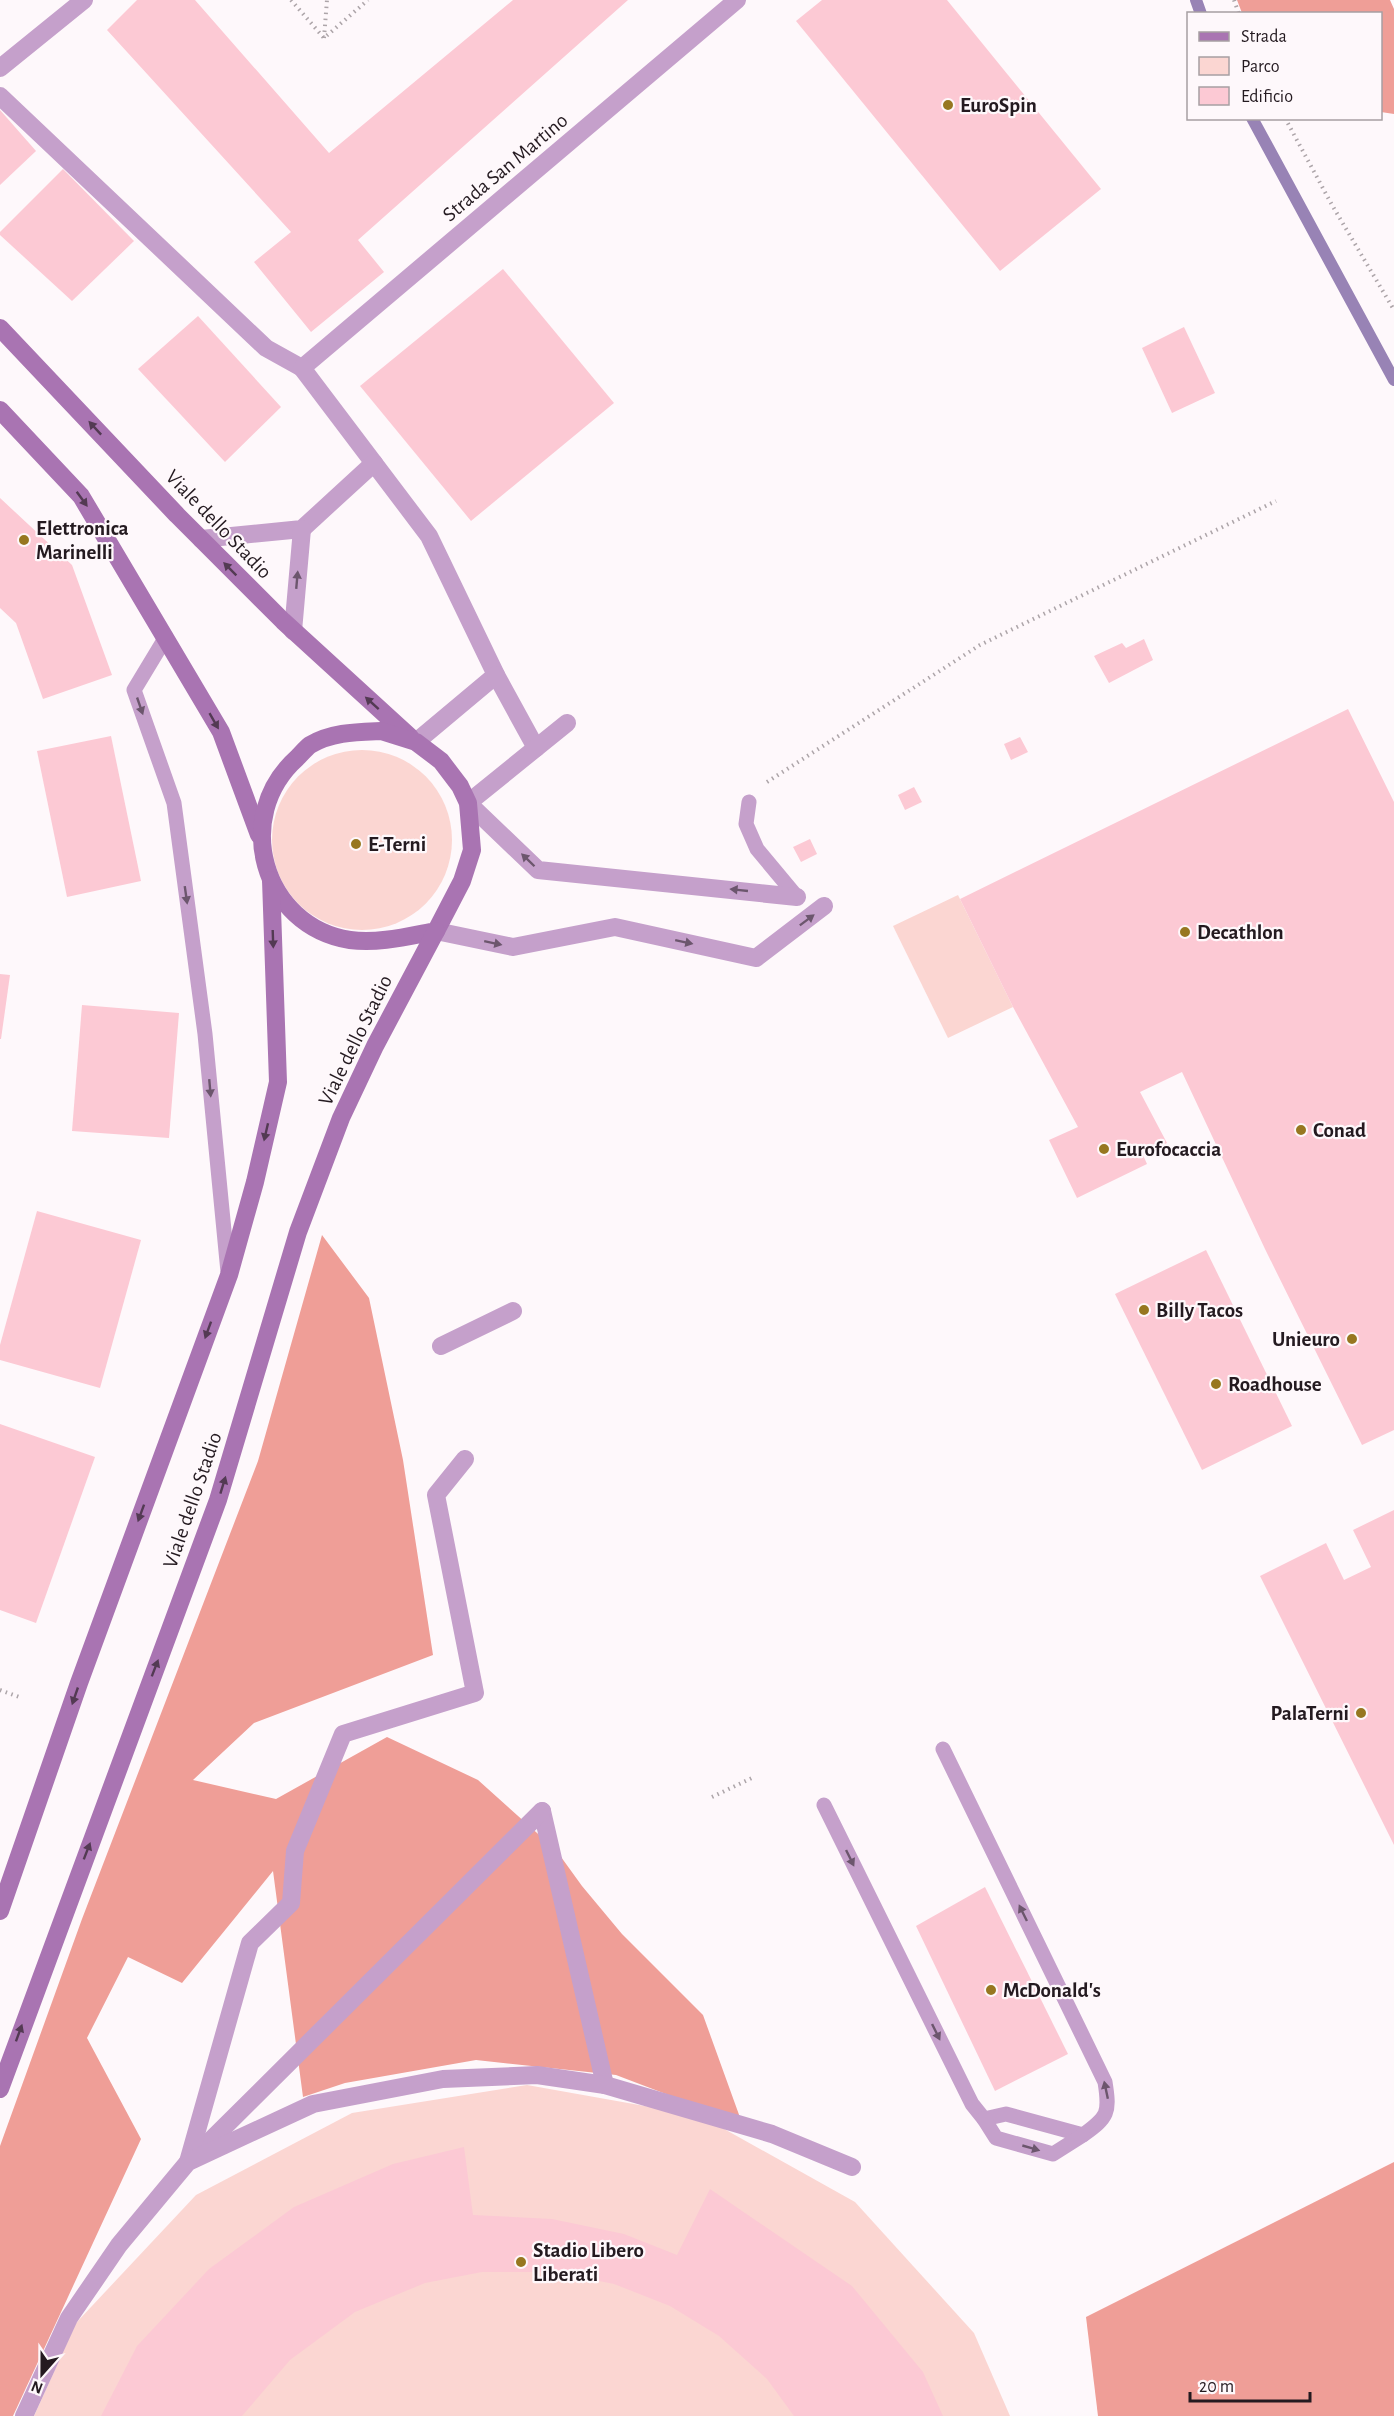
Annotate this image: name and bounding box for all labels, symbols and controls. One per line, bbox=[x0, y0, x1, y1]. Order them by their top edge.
legend bbox=[1187, 12, 1382, 120]
text: Strada bbox=[1241, 28, 1287, 46]
text: Parco bbox=[1241, 58, 1280, 76]
text: Edificio bbox=[1241, 88, 1293, 106]
place label: EuroSpin bbox=[960, 95, 1037, 116]
marker: EuroSpin bbox=[941, 98, 955, 112]
street label: Strada San Martino bbox=[439, 109, 572, 225]
one-way arrow bbox=[88, 421, 102, 436]
street label: Viale dello Stadio bbox=[162, 466, 276, 583]
one-way arrow bbox=[76, 491, 88, 507]
place label: Elettronica Marinelli bbox=[36, 518, 129, 563]
marker: Elettronica Marinelli bbox=[17, 533, 31, 547]
one-way arrow bbox=[224, 562, 238, 576]
one-way arrow bbox=[292, 570, 302, 589]
one-way arrow bbox=[135, 697, 145, 715]
one-way arrow bbox=[365, 697, 380, 710]
one-way arrow bbox=[209, 713, 219, 730]
place label: E-Terni bbox=[368, 834, 426, 855]
marker: E-Terni bbox=[349, 837, 363, 851]
one-way arrow bbox=[520, 853, 535, 867]
one-way arrow bbox=[181, 885, 191, 904]
one-way arrow bbox=[729, 885, 748, 895]
one-way arrow bbox=[799, 914, 814, 926]
place label: Decathlon bbox=[1197, 922, 1284, 943]
marker: Decathlon bbox=[1178, 925, 1192, 939]
one-way arrow bbox=[268, 929, 277, 948]
one-way arrow bbox=[675, 938, 694, 947]
one-way arrow bbox=[484, 939, 503, 948]
street label: Viale dello Stadio bbox=[315, 972, 396, 1109]
one-way arrow bbox=[205, 1079, 215, 1098]
place label: Conad bbox=[1313, 1120, 1366, 1141]
one-way arrow bbox=[261, 1123, 271, 1142]
marker: Conad bbox=[1294, 1123, 1308, 1137]
place label: Eurofocaccia bbox=[1116, 1139, 1221, 1160]
marker: Eurofocaccia bbox=[1097, 1142, 1111, 1156]
place label: Billy Tacos bbox=[1156, 1300, 1243, 1321]
marker: Billy Tacos bbox=[1137, 1303, 1151, 1317]
one-way arrow bbox=[203, 1321, 213, 1339]
place label: Unieuro bbox=[1272, 1329, 1340, 1350]
marker: Unieuro bbox=[1345, 1332, 1359, 1346]
place label: Roadhouse bbox=[1228, 1374, 1322, 1395]
marker: Roadhouse bbox=[1209, 1377, 1223, 1391]
street label: Viale dello Stadio bbox=[159, 1430, 226, 1571]
one-way arrow bbox=[219, 1476, 228, 1494]
one-way arrow bbox=[136, 1504, 146, 1522]
one-way arrow bbox=[151, 1659, 161, 1677]
one-way arrow bbox=[69, 1687, 79, 1705]
place label: PalaTerni bbox=[1271, 1703, 1349, 1724]
marker: PalaTerni bbox=[1354, 1706, 1368, 1720]
one-way arrow bbox=[82, 1841, 92, 1859]
one-way arrow bbox=[845, 1849, 855, 1866]
one-way arrow bbox=[1019, 1905, 1028, 1922]
place label: McDonald's bbox=[1003, 1980, 1101, 2001]
marker: McDonald's bbox=[984, 1983, 998, 1997]
one-way arrow bbox=[14, 2024, 24, 2042]
one-way arrow bbox=[932, 2024, 941, 2041]
one-way arrow bbox=[1101, 2080, 1110, 2099]
one-way arrow bbox=[1022, 2144, 1040, 2153]
place label: Stadio Libero Liberati bbox=[533, 2240, 644, 2285]
marker: Stadio Libero Liberati bbox=[514, 2255, 528, 2269]
north arrow bbox=[12, 2344, 72, 2404]
scale bar bbox=[1190, 2365, 1310, 2403]
text: N bbox=[29, 2378, 45, 2397]
text: 20 m bbox=[1199, 2378, 1234, 2396]

